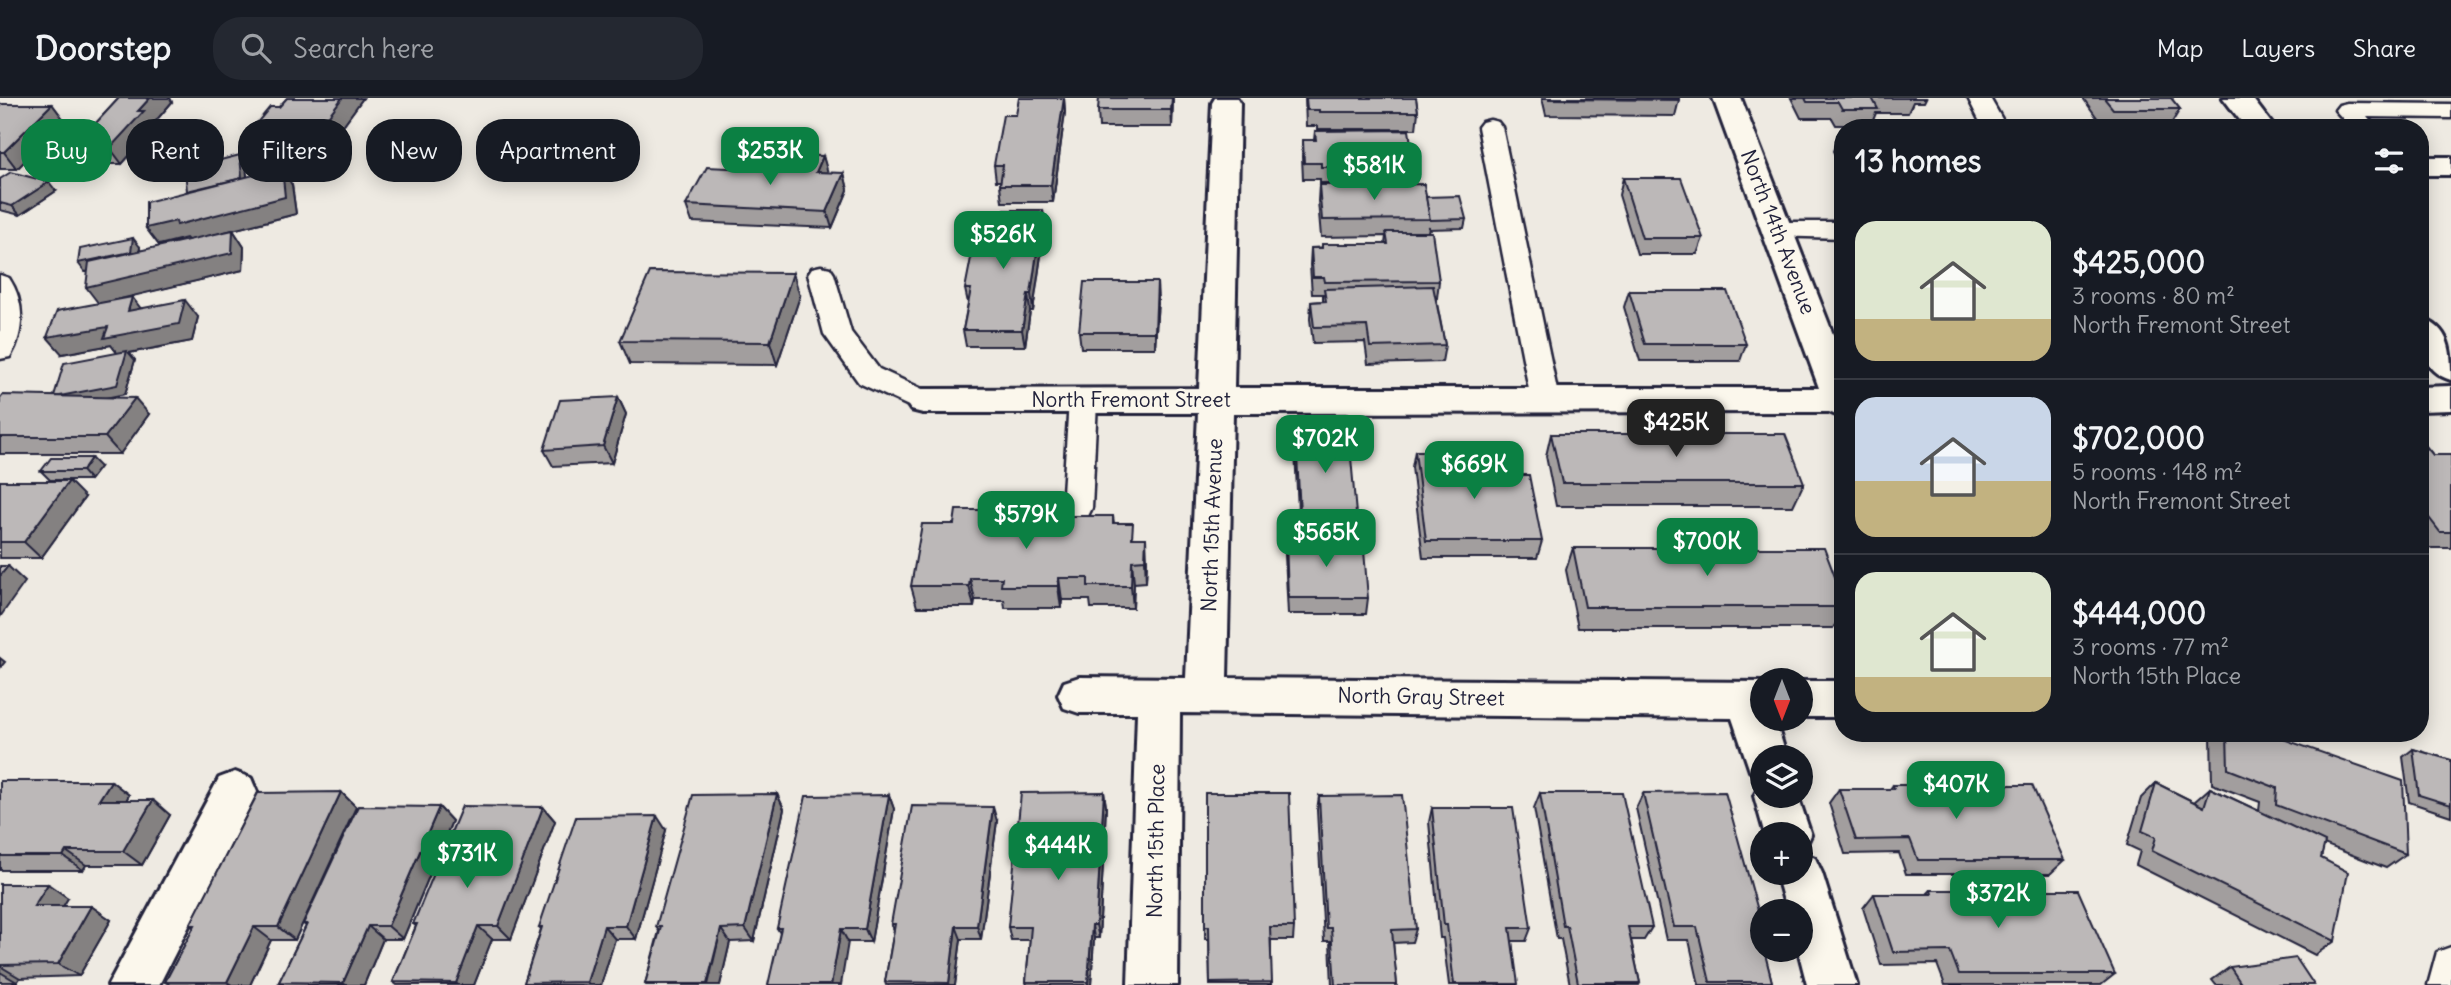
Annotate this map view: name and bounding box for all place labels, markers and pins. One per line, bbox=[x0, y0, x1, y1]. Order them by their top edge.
pin: $253K bbox=[721, 127, 819, 187]
pin: $581K bbox=[1325, 142, 1423, 202]
pin: $526K bbox=[954, 212, 1052, 271]
pin: $425K bbox=[1627, 400, 1725, 459]
pin: $702K bbox=[1276, 416, 1374, 475]
pin: $669K bbox=[1425, 442, 1523, 501]
pin: $579K bbox=[977, 491, 1075, 551]
pin: $565K bbox=[1277, 510, 1375, 569]
pin: $700K bbox=[1658, 518, 1756, 578]
pin: $407K bbox=[1907, 762, 2005, 821]
pin: $444K bbox=[1009, 822, 1107, 882]
pin: $731K bbox=[418, 830, 516, 890]
pin: $372K bbox=[1949, 870, 2047, 930]

